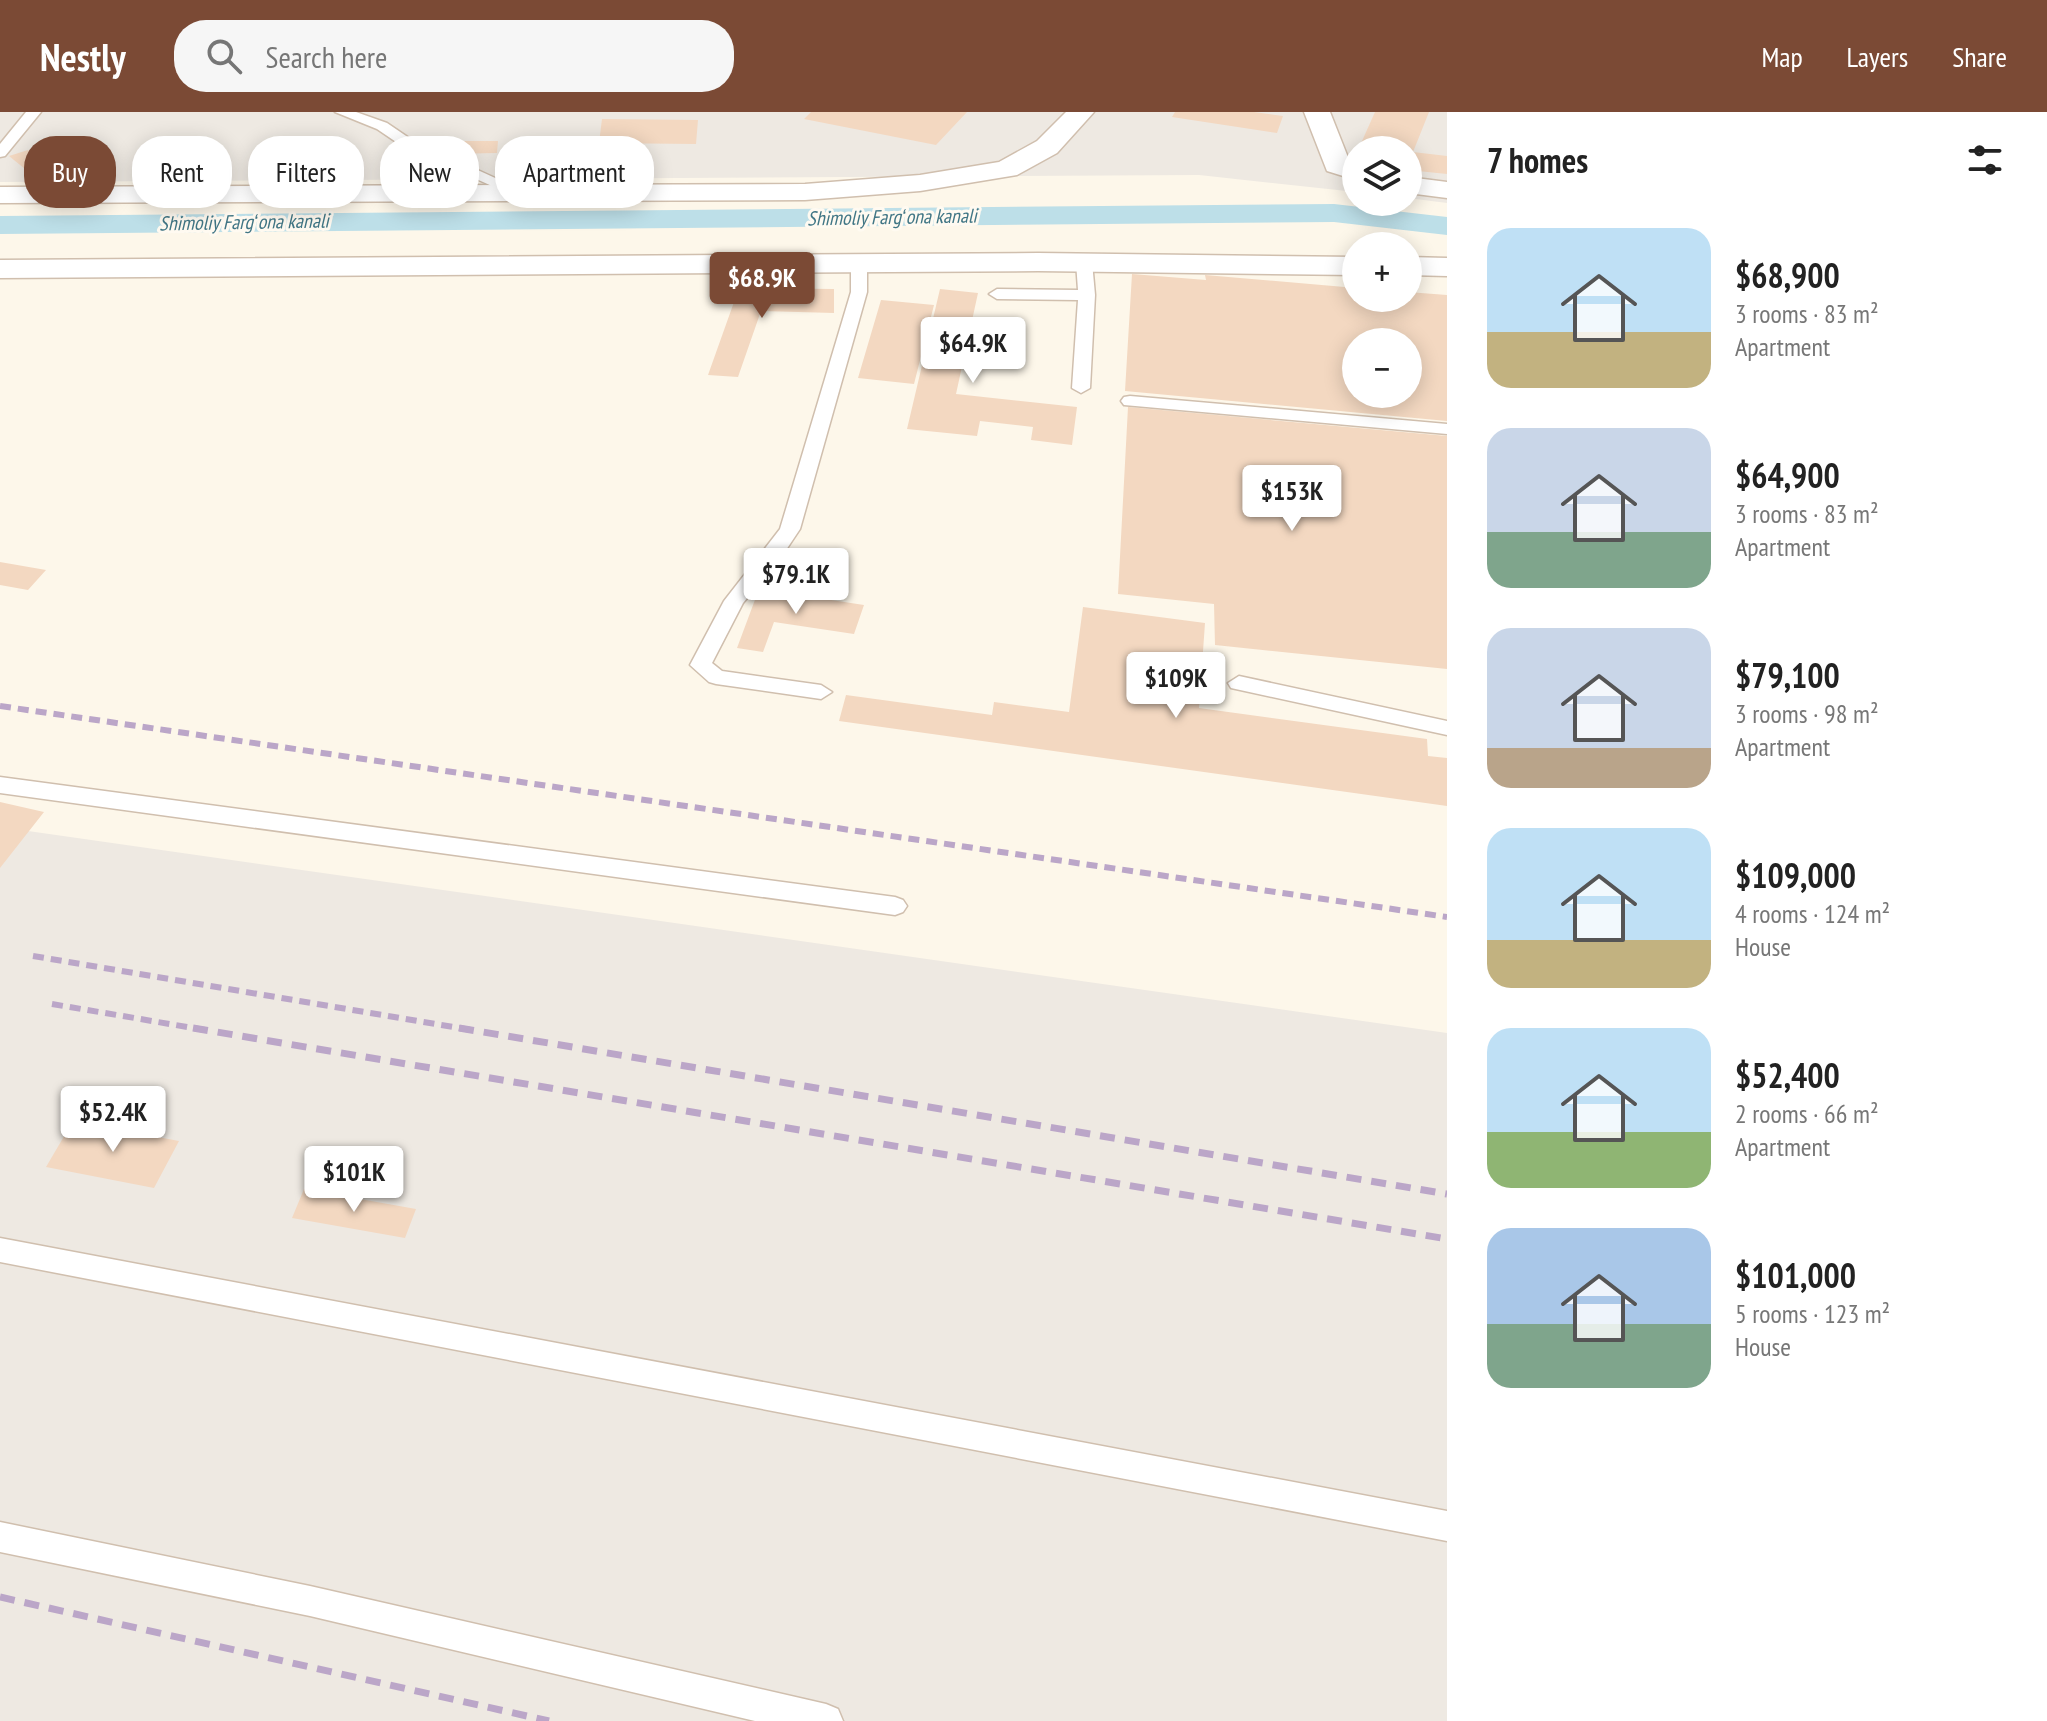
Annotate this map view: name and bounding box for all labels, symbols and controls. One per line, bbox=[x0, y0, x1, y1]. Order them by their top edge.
search box bbox=[174, 20, 734, 92]
text: Nestly bbox=[40, 32, 126, 81]
icon: search bbox=[202, 34, 246, 78]
text: Search here bbox=[266, 37, 387, 76]
text: Map bbox=[1761, 38, 1803, 75]
text: Layers bbox=[1847, 38, 1908, 75]
text: Share bbox=[1952, 38, 2007, 75]
chip: Buy bbox=[24, 136, 116, 208]
chip: Rent bbox=[132, 136, 232, 208]
chip: Filters bbox=[248, 136, 364, 208]
chip: New bbox=[380, 136, 479, 208]
chip: Apartment bbox=[495, 136, 654, 208]
map controls bbox=[1342, 136, 1422, 408]
button: layers bbox=[1342, 136, 1422, 216]
text: 7 homes bbox=[1487, 138, 1588, 182]
icon: filters bbox=[1963, 138, 2007, 182]
water label: Shimoliy Fargʻona kanali bbox=[807, 202, 980, 231]
water label: Shimoliy Fargʻona kanali bbox=[159, 207, 332, 236]
button: + bbox=[1342, 232, 1422, 312]
pin: $68.9K bbox=[697, 252, 827, 320]
text: $68,900 bbox=[1735, 253, 1840, 297]
icon: home bbox=[1551, 260, 1647, 356]
text: $68.9K bbox=[728, 261, 796, 294]
text: 3 rooms · 83 m² bbox=[1735, 297, 1879, 330]
pin: $64.9K bbox=[908, 317, 1038, 385]
text: $64.9K bbox=[939, 326, 1007, 359]
button: − bbox=[1342, 328, 1422, 408]
text: Apartment bbox=[1735, 330, 1830, 363]
text: $64,900 bbox=[1735, 453, 1840, 497]
icon: home bbox=[1551, 460, 1647, 556]
pin: $153K bbox=[1236, 465, 1348, 533]
text: $153K bbox=[1260, 474, 1324, 507]
text: 3 rooms · 83 m² bbox=[1735, 497, 1879, 530]
text: Apartment bbox=[1735, 530, 1830, 563]
pin: $79.1K bbox=[731, 548, 861, 616]
text: $79.1K bbox=[762, 557, 830, 590]
pin: $109K bbox=[1120, 652, 1232, 720]
text: $79,100 bbox=[1735, 653, 1840, 697]
icon: home bbox=[1551, 660, 1647, 756]
text: $109K bbox=[1144, 661, 1208, 694]
text: 3 rooms · 98 m² bbox=[1735, 697, 1879, 730]
text: Apartment bbox=[1735, 730, 1830, 763]
text: $109,000 bbox=[1735, 853, 1856, 897]
icon: home bbox=[1551, 860, 1647, 956]
text: 4 rooms · 124 m² bbox=[1735, 897, 1890, 930]
text: House bbox=[1735, 930, 1791, 963]
text: $52,400 bbox=[1735, 1053, 1840, 1097]
icon: home bbox=[1551, 1060, 1647, 1156]
pin: $52.4K bbox=[48, 1086, 178, 1154]
text: $52.4K bbox=[79, 1095, 147, 1128]
text: 2 rooms · 66 m² bbox=[1735, 1097, 1879, 1130]
text: Apartment bbox=[1735, 1130, 1830, 1163]
pin: $101K bbox=[298, 1146, 410, 1214]
text: $101K bbox=[322, 1155, 386, 1188]
text: $101,000 bbox=[1735, 1253, 1856, 1297]
icon: home bbox=[1551, 1260, 1647, 1356]
text: 5 rooms · 123 m² bbox=[1735, 1297, 1890, 1330]
text: House bbox=[1735, 1330, 1791, 1363]

